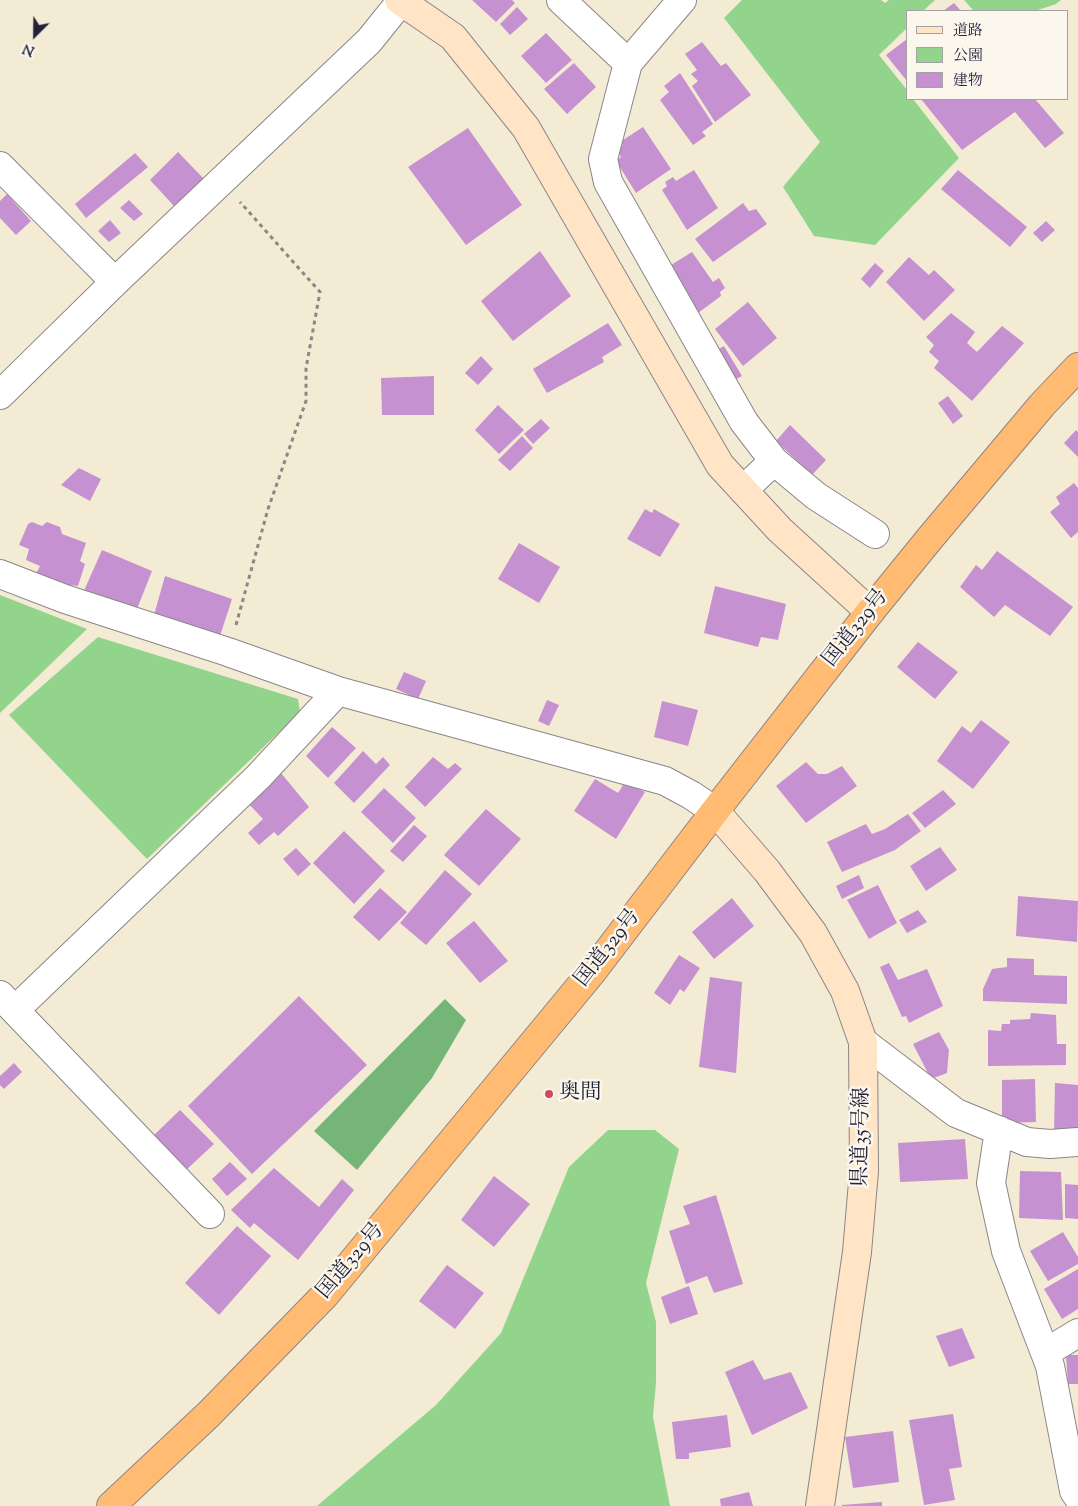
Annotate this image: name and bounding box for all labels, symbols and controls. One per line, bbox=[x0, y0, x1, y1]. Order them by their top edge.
north arrow bbox=[10, 10, 60, 60]
legend bbox=[906, 10, 1068, 100]
text: 道路 bbox=[953, 21, 983, 42]
text: N bbox=[20, 37, 38, 60]
text: 公園 bbox=[953, 46, 983, 67]
text: 建物 bbox=[953, 71, 983, 92]
street label: 国道329号 bbox=[819, 585, 895, 673]
street label: 国道329号 bbox=[571, 905, 647, 993]
place label: 奥間 bbox=[559, 1081, 601, 1107]
street label: 県道35号線 bbox=[850, 1087, 876, 1187]
marker: 奥間 bbox=[543, 1088, 555, 1100]
street label: 国道329号 bbox=[313, 1219, 391, 1305]

